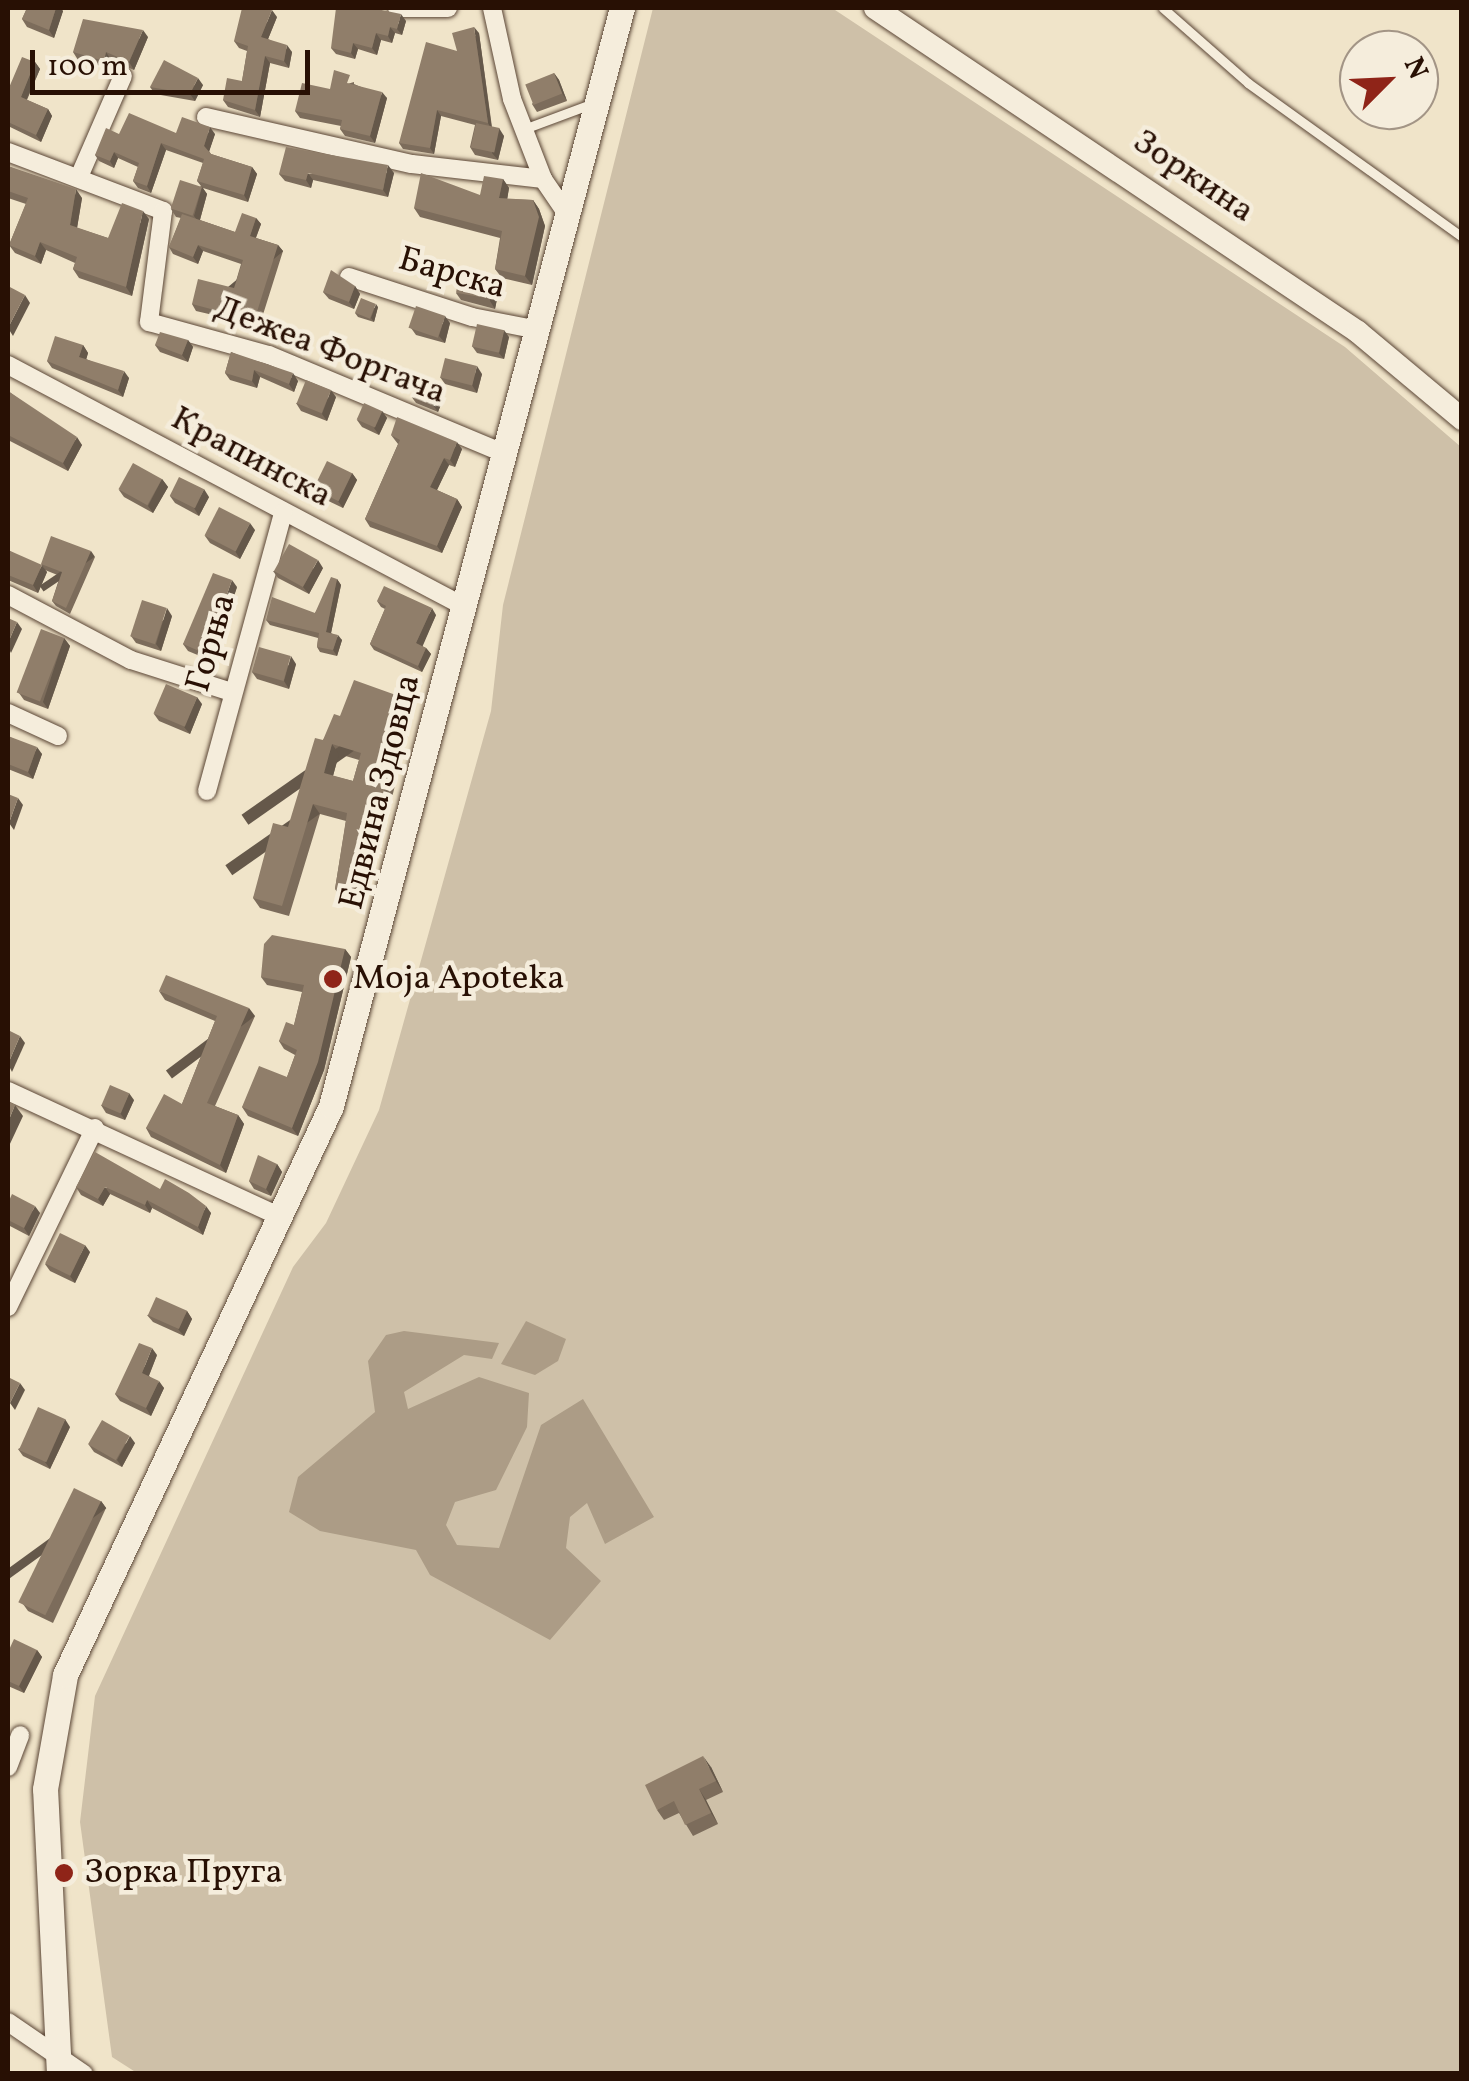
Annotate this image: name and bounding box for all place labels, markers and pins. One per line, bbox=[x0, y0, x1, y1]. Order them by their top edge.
place label: Moja Apoteka bbox=[353, 958, 565, 1000]
marker: Moja Apoteka bbox=[322, 968, 344, 990]
place label: Зорка Пруга bbox=[84, 1852, 283, 1894]
marker: Зорка Пруга bbox=[53, 1862, 75, 1884]

